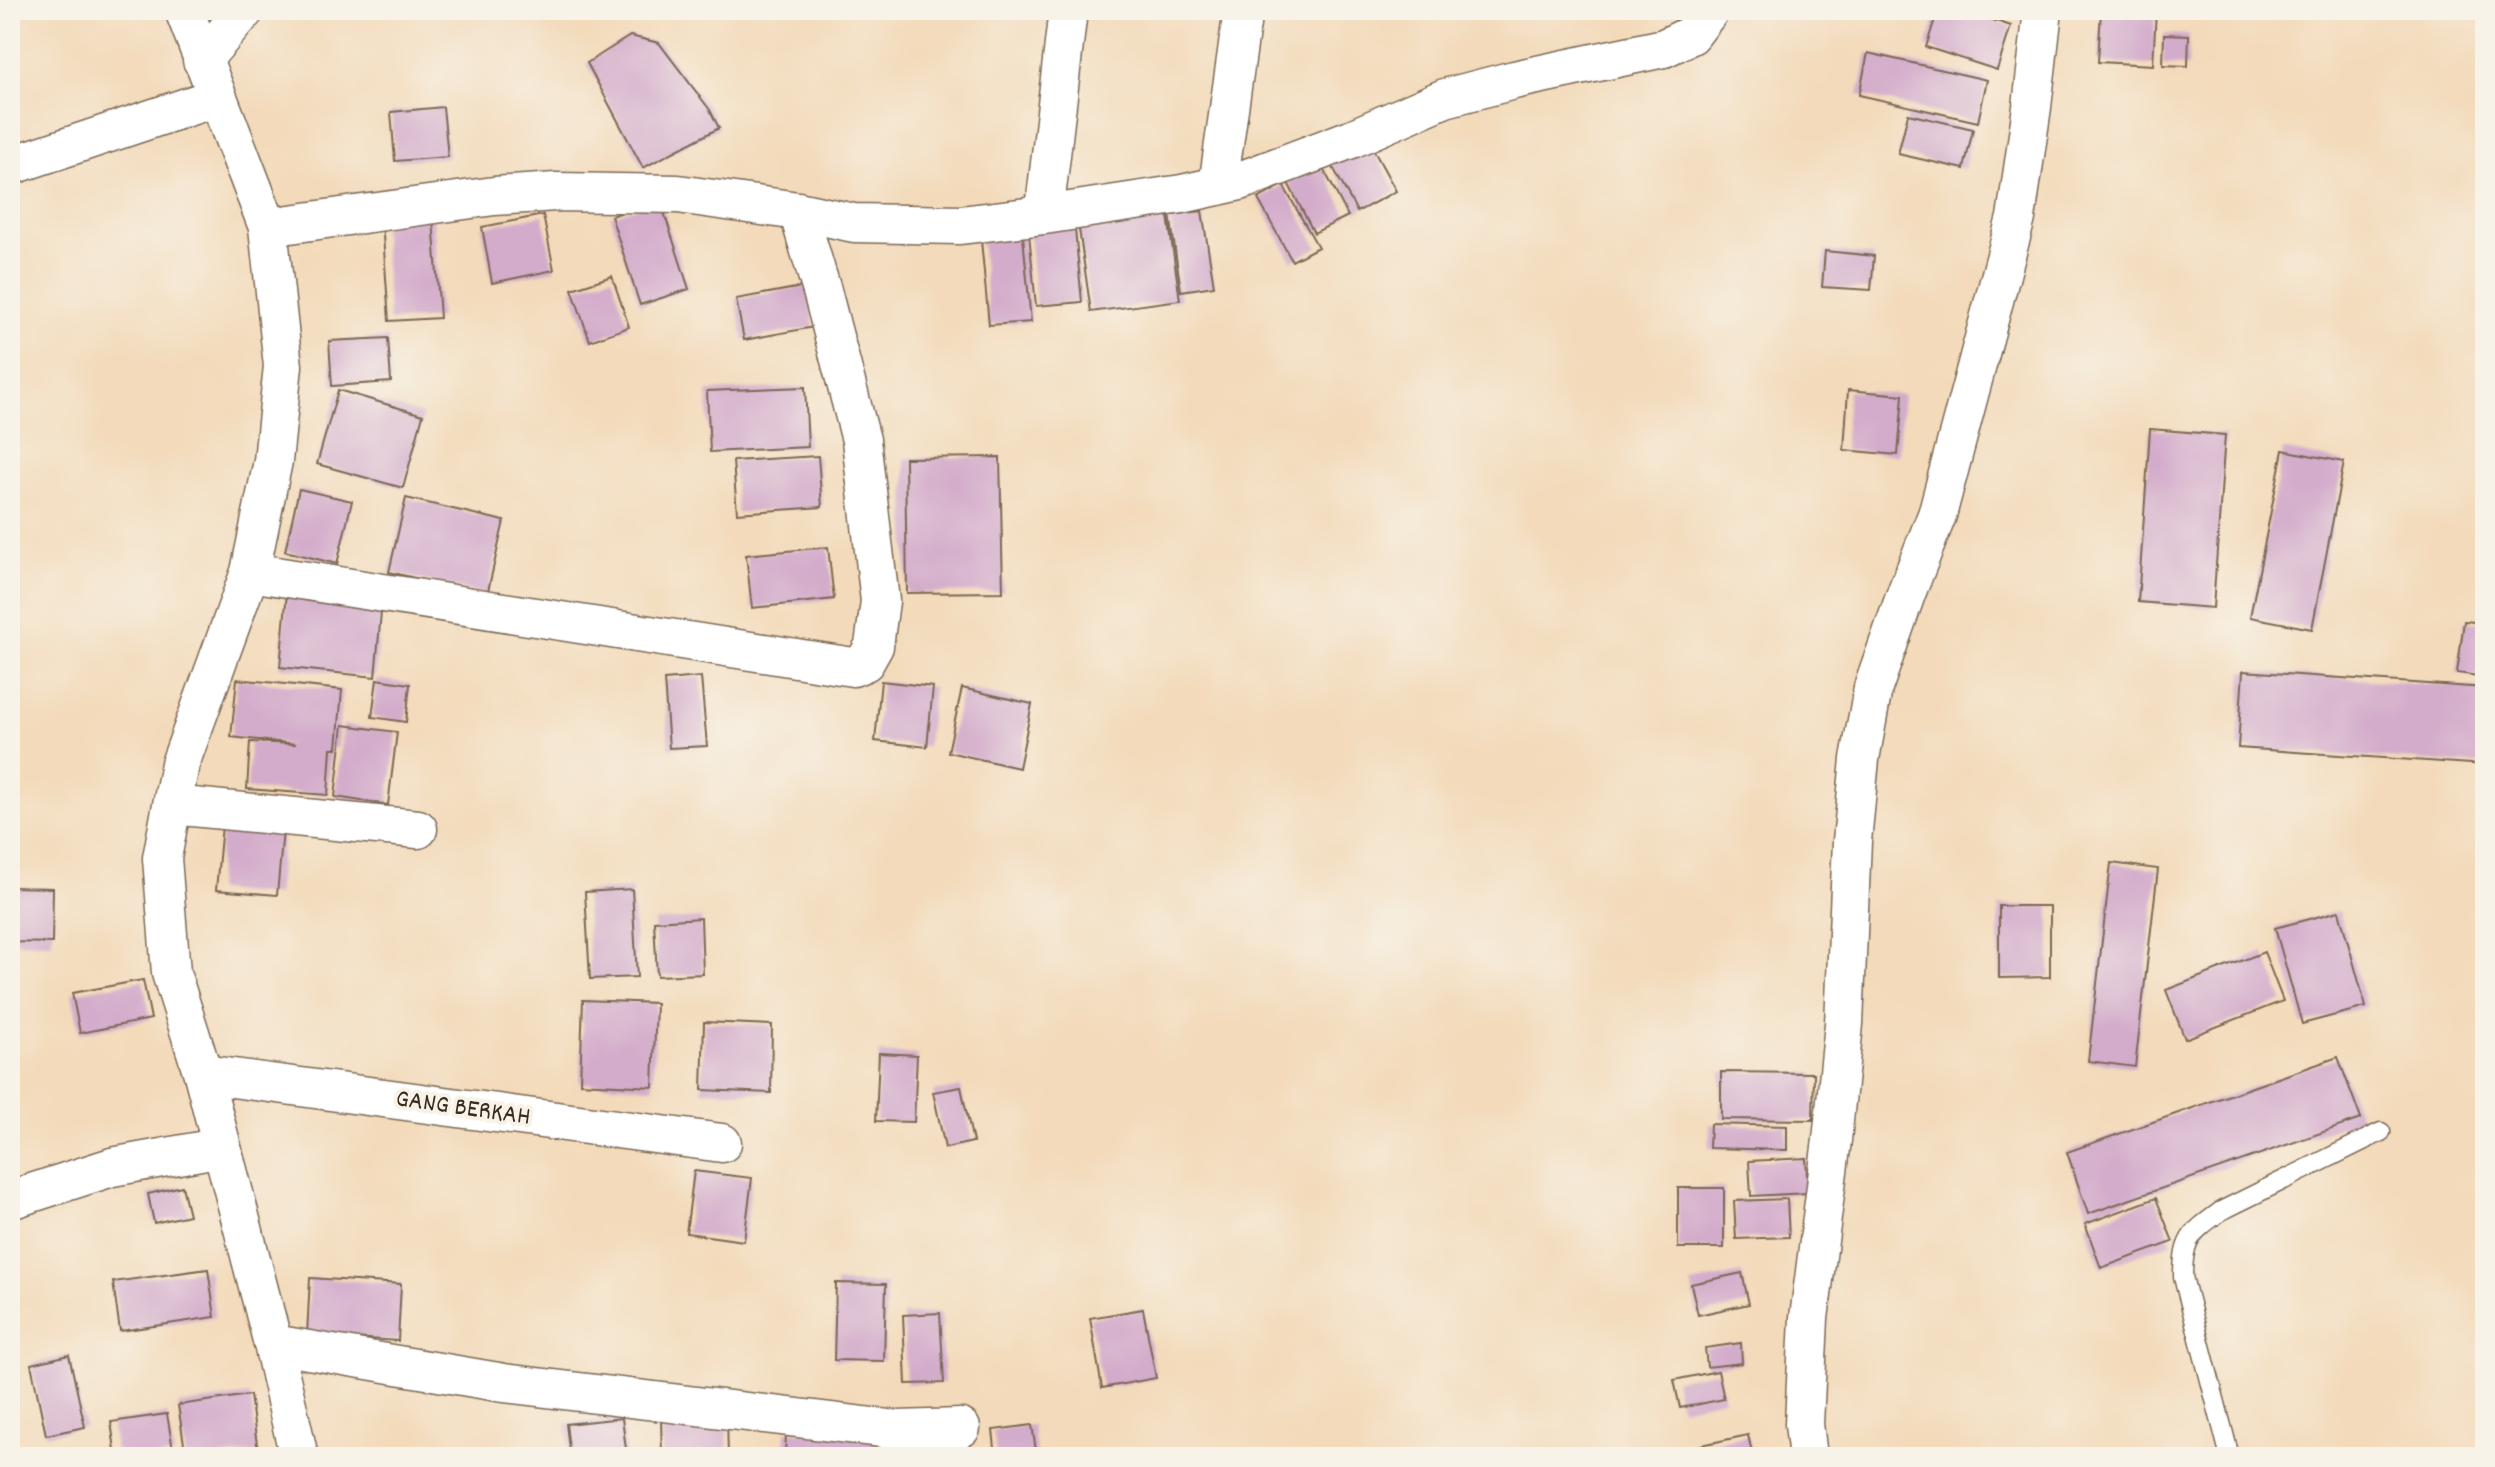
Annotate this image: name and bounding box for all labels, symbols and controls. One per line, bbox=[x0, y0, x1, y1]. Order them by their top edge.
street label: GANG BERKAH bbox=[393, 1081, 533, 1137]

